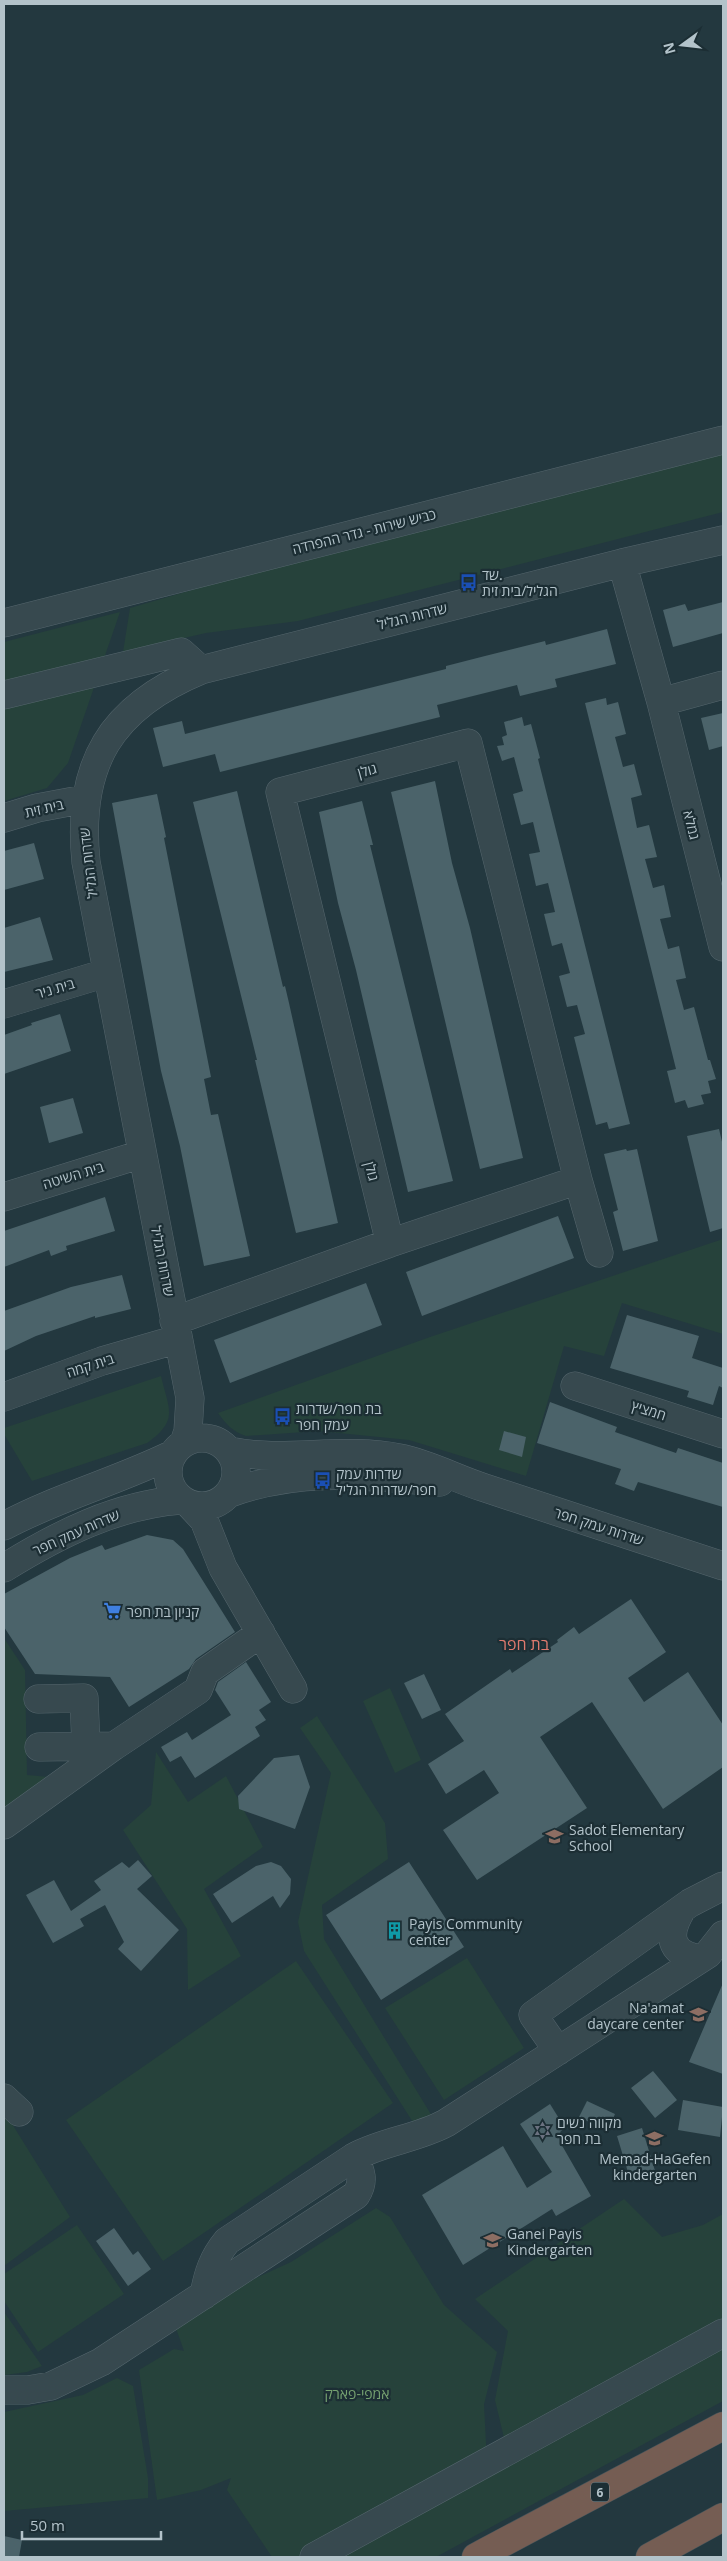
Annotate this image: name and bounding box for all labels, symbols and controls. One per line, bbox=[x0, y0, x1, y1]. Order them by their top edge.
north arrow bbox=[657, 20, 707, 70]
text: N bbox=[658, 41, 680, 56]
street label: כביש שירות - גדר ההפרדה bbox=[290, 504, 438, 558]
place label: שד. הגליל/בית זית bbox=[482, 565, 558, 600]
bus stop icon: שד. הגליל/בית זית bbox=[458, 572, 478, 592]
street label: שדרות הגליל bbox=[375, 598, 449, 634]
street label: גולן bbox=[355, 758, 379, 782]
street label: בית זית bbox=[23, 794, 66, 822]
street label: גמלא bbox=[679, 808, 705, 842]
street label: שדרות הגליל bbox=[74, 826, 102, 900]
street label: בית ניר bbox=[33, 973, 77, 1003]
street label: בית השיטה bbox=[40, 1157, 106, 1193]
street label: גולן bbox=[360, 1159, 384, 1183]
street label: שדרות הגליל bbox=[147, 1224, 179, 1298]
street label: בית קמה bbox=[64, 1348, 117, 1382]
street label: חמציץ bbox=[629, 1395, 669, 1425]
place label: בת חפר/שדרות עמק חפר bbox=[296, 1399, 382, 1434]
bus stop icon: בת חפר/שדרות עמק חפר bbox=[272, 1406, 292, 1426]
place label: שדרות עמק חפר/שדרות הגליל bbox=[336, 1464, 437, 1499]
bus stop icon: שדרות עמק חפר/שדרות הגליל bbox=[312, 1471, 332, 1491]
street label: שדרות עמק חפר bbox=[552, 1503, 646, 1549]
street label: שדרות עמק חפר bbox=[30, 1504, 122, 1560]
supermarket icon: קניון בת חפר bbox=[103, 1601, 123, 1621]
place label: קניון בת חפר bbox=[127, 1602, 199, 1621]
district label: בת חפר bbox=[499, 1633, 550, 1655]
place label: Sadot Elementary School bbox=[569, 1820, 685, 1855]
school or university icon: Sadot Elementary School bbox=[545, 1827, 565, 1847]
place label: Payis Community center bbox=[409, 1914, 523, 1949]
building icon: Payis Community center bbox=[385, 1921, 405, 1941]
place label: Na'amat daycare center bbox=[587, 1998, 684, 2033]
school or university icon: Na'amat daycare center bbox=[688, 2005, 708, 2025]
place label: מקווה נשים בת חפר bbox=[557, 2113, 622, 2148]
synagogue icon: מקווה נשים בת חפר bbox=[533, 2120, 553, 2140]
school or university icon: Memad-HaGefen kindergarten bbox=[645, 2128, 665, 2148]
place label: Memad-HaGefen kindergarten bbox=[599, 2149, 711, 2184]
place label: Ganei Payis Kindergarten bbox=[507, 2224, 592, 2259]
school or university icon: Ganei Payis Kindergarten bbox=[483, 2231, 503, 2251]
park label: אמפי-פארק bbox=[325, 2384, 389, 2403]
road number: 6 bbox=[591, 2482, 609, 2502]
scale bar bbox=[22, 2508, 161, 2540]
text: 50 m bbox=[30, 2515, 65, 2535]

